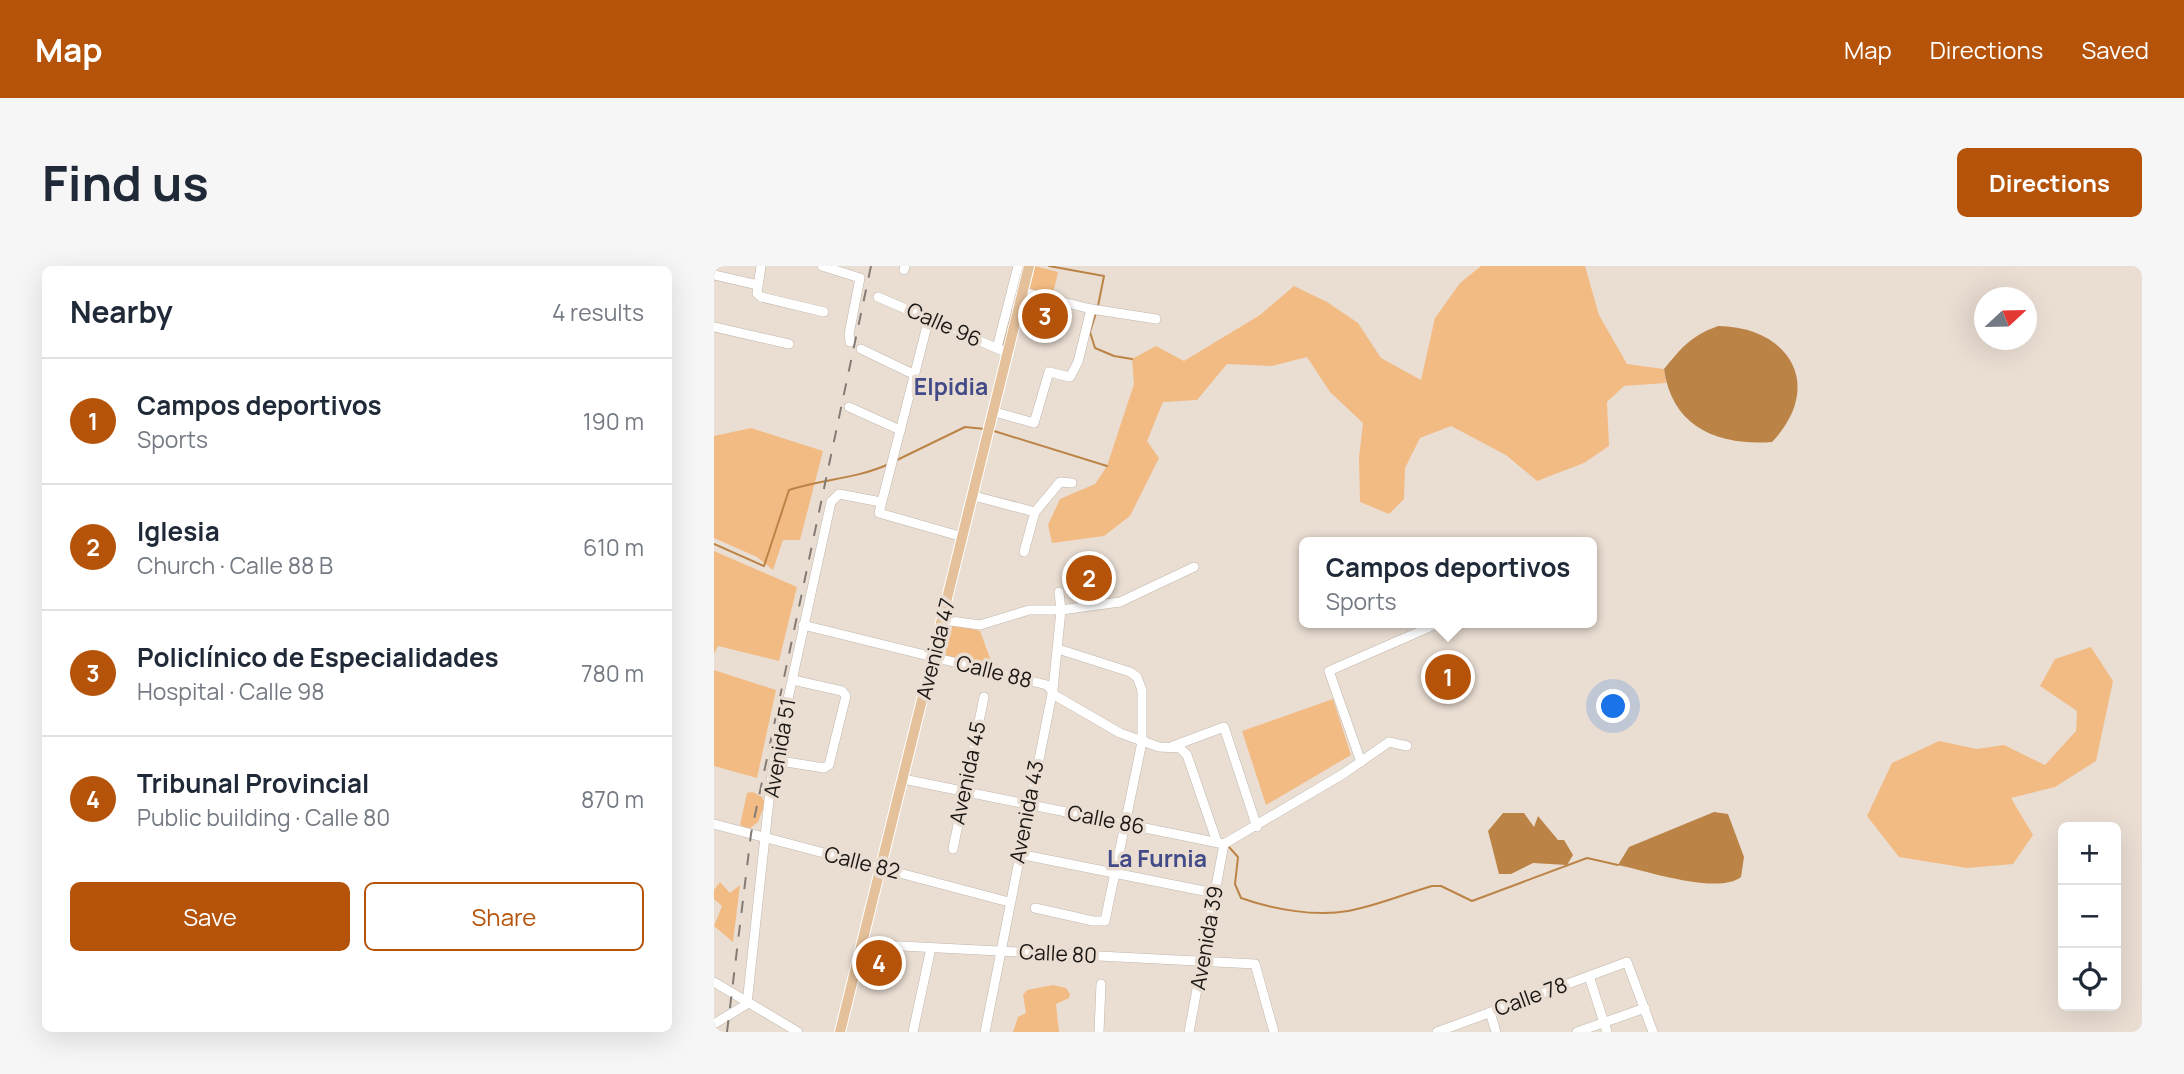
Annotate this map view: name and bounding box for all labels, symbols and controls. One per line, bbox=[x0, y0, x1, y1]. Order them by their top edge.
text: Map bbox=[35, 27, 103, 72]
text: Map bbox=[1844, 33, 1892, 66]
text: Directions bbox=[1930, 33, 2043, 66]
text: Saved bbox=[2081, 33, 2149, 66]
button: Directions bbox=[1957, 148, 2142, 217]
text: Find us bbox=[42, 149, 209, 216]
north arrow bbox=[1974, 287, 2037, 350]
pin: 3 bbox=[1022, 290, 1068, 342]
text: Nearby bbox=[70, 291, 173, 332]
street label: Calle 96 bbox=[903, 295, 986, 353]
text: 4 results bbox=[552, 296, 644, 328]
district label: Elpidia bbox=[914, 370, 988, 402]
text: Campos deportivos bbox=[137, 387, 382, 423]
text: 1 bbox=[88, 405, 98, 437]
text: 190 m bbox=[583, 405, 644, 437]
text: Sports bbox=[137, 423, 208, 455]
text: Iglesia bbox=[137, 513, 220, 549]
text: 2 bbox=[86, 531, 100, 563]
text: 610 m bbox=[583, 531, 644, 563]
popup bbox=[1299, 537, 1597, 628]
text: Church · Calle 88 B bbox=[137, 549, 333, 581]
text: Campos deportivos bbox=[1326, 549, 1570, 585]
pin: 2 bbox=[1066, 552, 1112, 604]
text: Sports bbox=[1326, 585, 1397, 617]
street label: Avenida 47 bbox=[909, 595, 961, 702]
text: Policlínico de Especialidades bbox=[137, 639, 499, 675]
street label: Calle 88 bbox=[953, 648, 1035, 694]
pin: 1 bbox=[1425, 651, 1471, 703]
text: 3 bbox=[86, 657, 100, 689]
text: 780 m bbox=[581, 657, 644, 689]
text: Hospital · Calle 98 bbox=[137, 675, 325, 707]
your location bbox=[1596, 689, 1630, 723]
street label: Avenida 51 bbox=[756, 696, 802, 800]
street label: Avenida 45 bbox=[942, 719, 992, 827]
street label: Avenida 43 bbox=[1002, 758, 1050, 866]
text: Tribunal Provincial bbox=[137, 765, 369, 801]
text: 4 bbox=[86, 783, 100, 815]
text: 870 m bbox=[581, 783, 644, 815]
street label: Calle 86 bbox=[1065, 798, 1147, 840]
text: Public building · Calle 80 bbox=[137, 801, 390, 833]
map controls bbox=[2058, 822, 2121, 1011]
button: + bbox=[2058, 822, 2121, 885]
street label: Calle 82 bbox=[821, 839, 903, 885]
district label: La Furnia bbox=[1107, 842, 1207, 874]
button: Save bbox=[70, 882, 350, 951]
button: Share bbox=[364, 882, 644, 951]
street label: Avenida 39 bbox=[1183, 884, 1229, 992]
button: − bbox=[2058, 885, 2121, 948]
pin: 4 bbox=[856, 937, 902, 989]
street label: Calle 80 bbox=[1018, 937, 1098, 969]
button: locate bbox=[2058, 948, 2121, 1011]
street label: Calle 78 bbox=[1490, 970, 1571, 1022]

